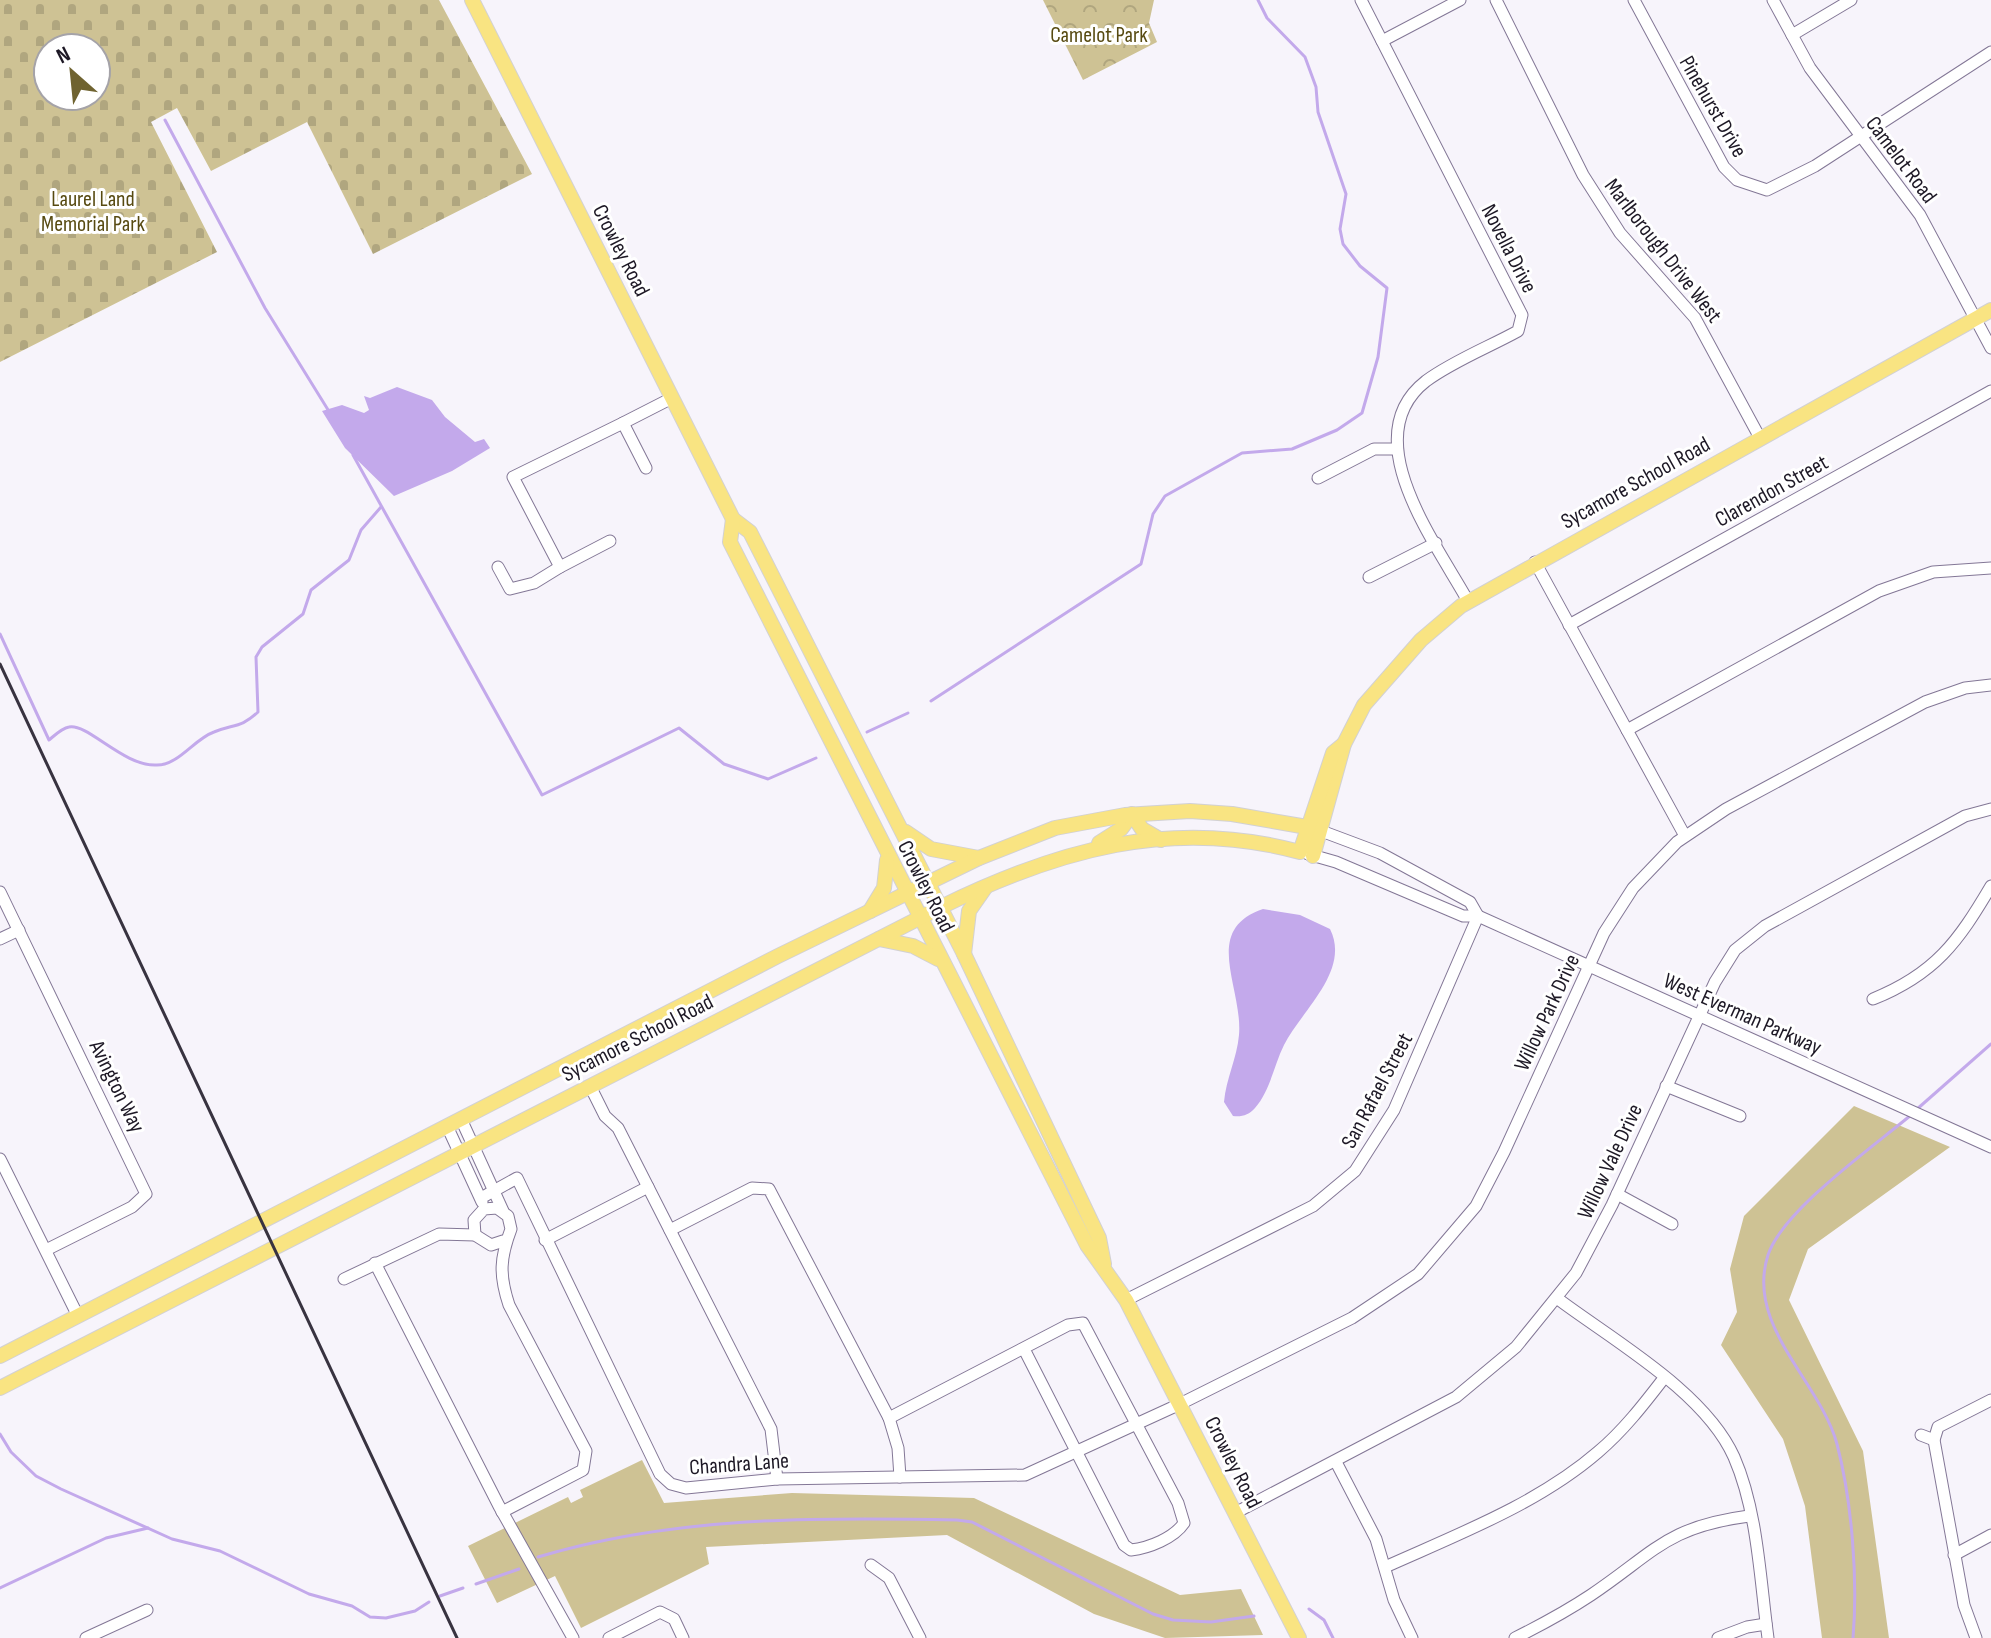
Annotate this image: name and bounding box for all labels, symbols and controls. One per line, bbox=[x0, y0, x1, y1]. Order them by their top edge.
park label: Camelot Park bbox=[1050, 22, 1148, 49]
north arrow bbox=[32, 32, 112, 112]
text: N bbox=[52, 41, 75, 70]
street label: Pinehurst Drive bbox=[1673, 51, 1753, 162]
street label: Camelot Road bbox=[1859, 111, 1942, 209]
street label: Marlborough Drive West bbox=[1598, 173, 1728, 329]
park label: Laurel Land Memorial Park bbox=[41, 186, 146, 238]
street label: Crowley Road bbox=[586, 200, 655, 301]
street label: Novella Drive bbox=[1475, 200, 1542, 298]
street label: Sycamore School Road bbox=[1556, 431, 1715, 535]
street label: Clarendon Street bbox=[1710, 449, 1833, 533]
street label: Crowley Road bbox=[891, 836, 960, 937]
street label: Willow Park Drive bbox=[1509, 950, 1586, 1075]
street label: West Everman Parkway bbox=[1659, 967, 1826, 1061]
street label: Sycamore School Road bbox=[557, 989, 718, 1088]
street label: San Rafael Street bbox=[1336, 1028, 1419, 1153]
street label: Avington Way bbox=[82, 1035, 151, 1138]
street label: Willow Vale Drive bbox=[1572, 1100, 1649, 1224]
street label: Crowley Road bbox=[1198, 1412, 1267, 1513]
street label: Chandra Lane bbox=[688, 1448, 790, 1481]

